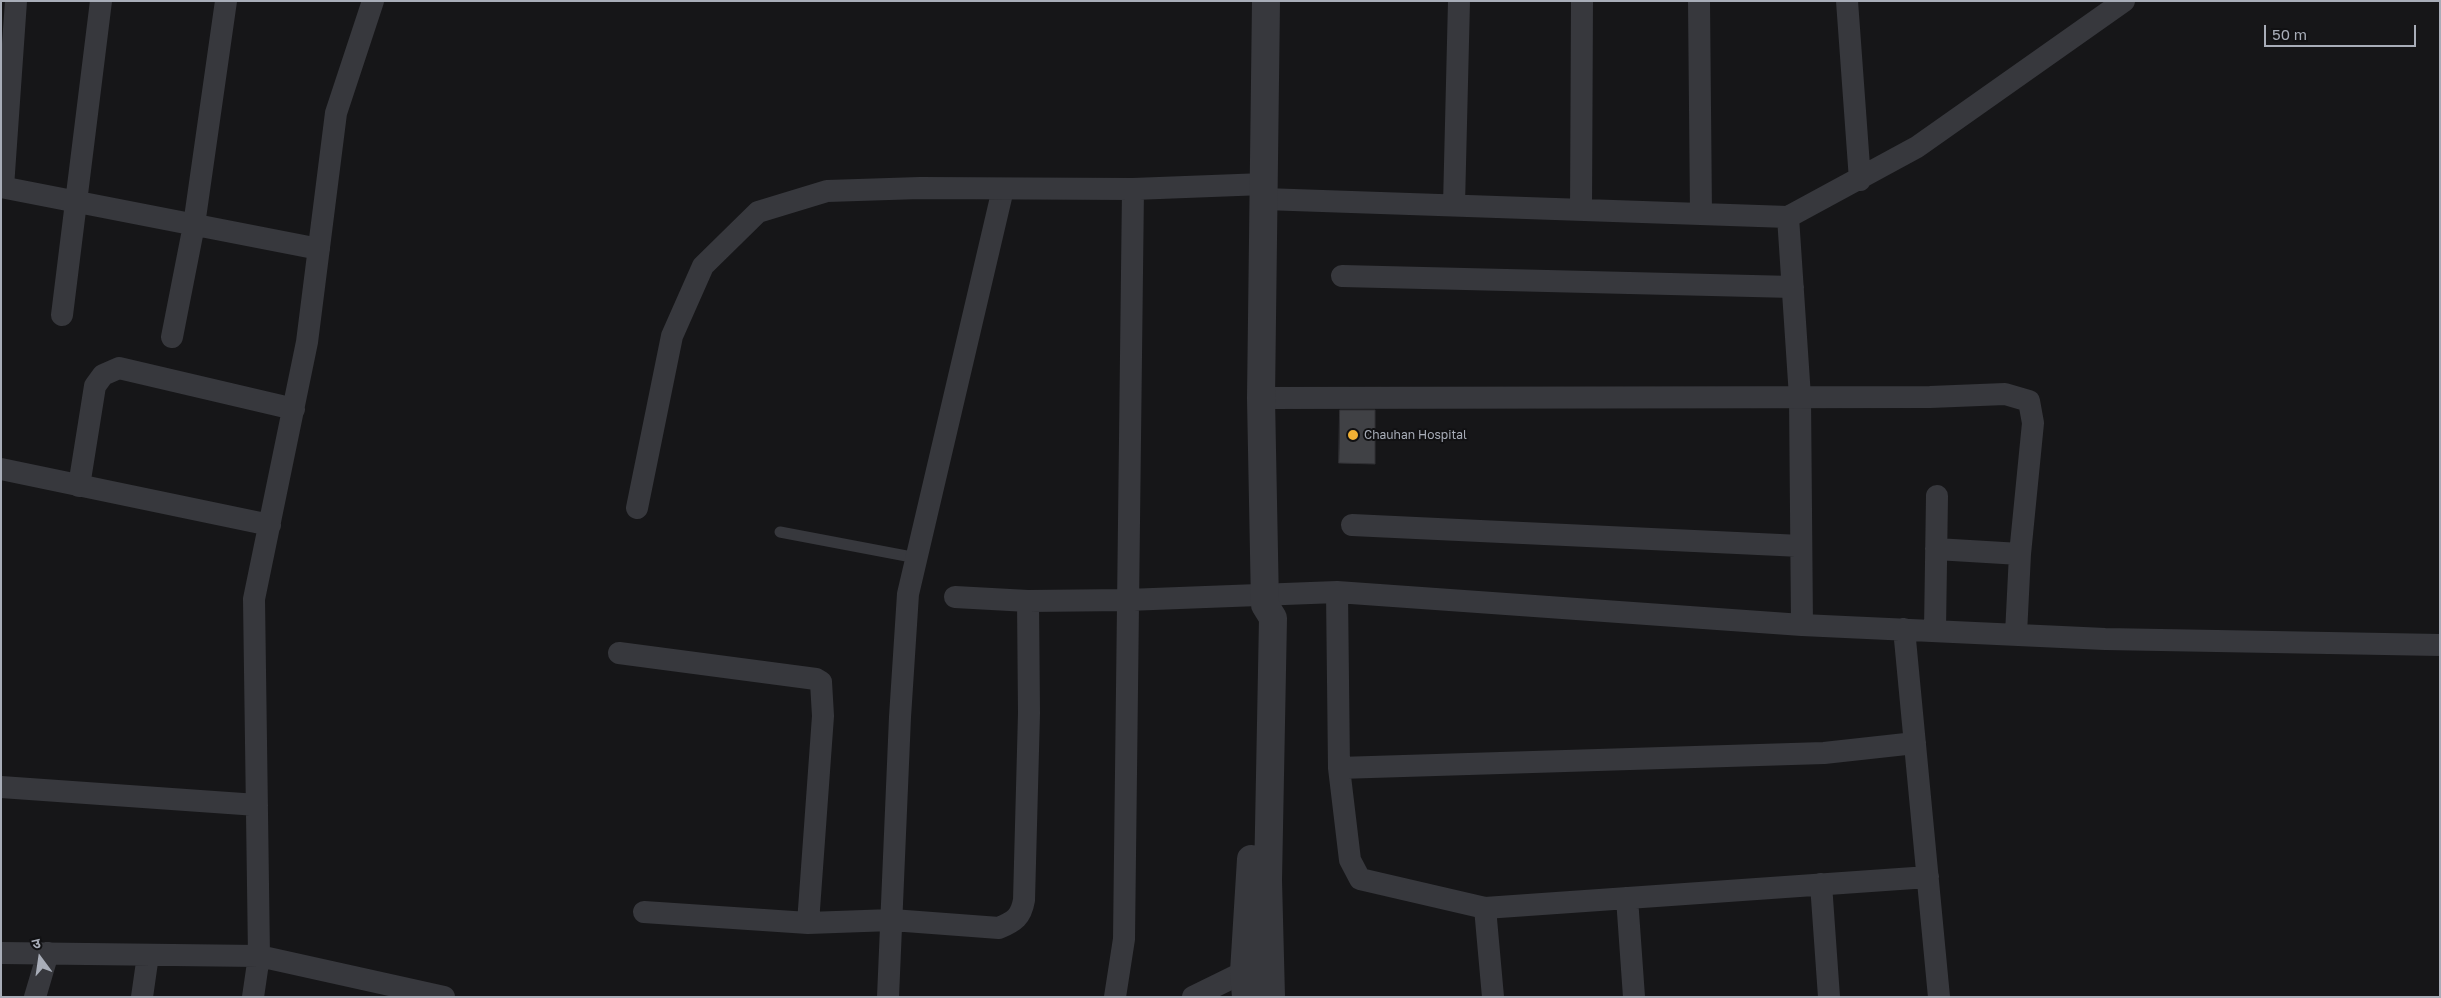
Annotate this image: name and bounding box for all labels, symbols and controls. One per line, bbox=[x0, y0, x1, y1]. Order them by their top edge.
scale bar bbox=[2266, 15, 2418, 47]
text: 50 m bbox=[2272, 25, 2307, 43]
marker: Chauhan Hospital bbox=[1346, 428, 1360, 442]
place label: Chauhan Hospital bbox=[1364, 428, 1467, 442]
north arrow bbox=[15, 933, 65, 983]
text: उ bbox=[30, 934, 42, 952]

